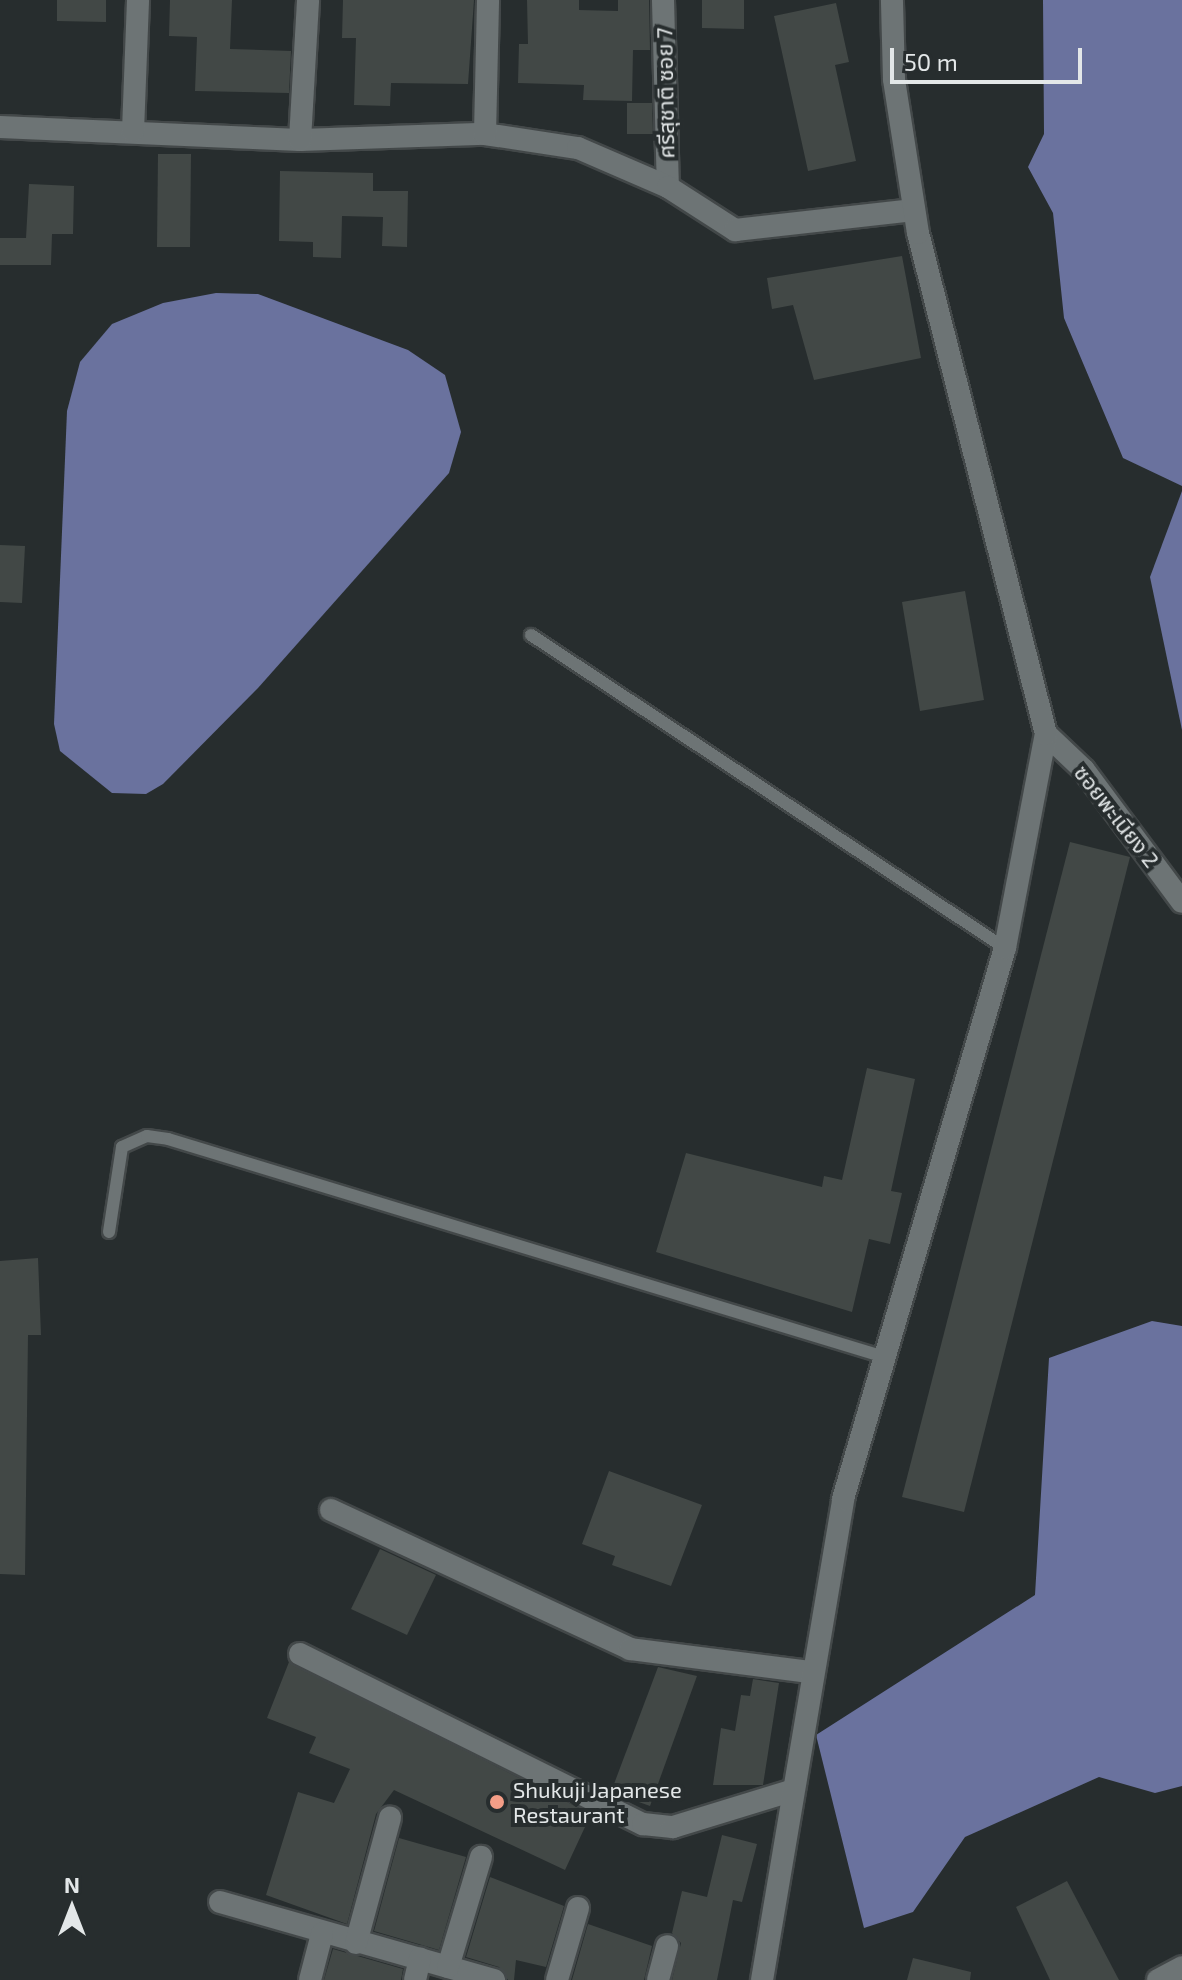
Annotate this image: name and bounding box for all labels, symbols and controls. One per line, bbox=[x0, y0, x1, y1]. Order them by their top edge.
street label: ศรีสุชาติ ซอย 7 bbox=[651, 27, 679, 159]
scale bar bbox=[894, 32, 1086, 82]
text: 50 m bbox=[904, 47, 958, 76]
street label: ซอยพะเนียง 2 bbox=[1069, 760, 1165, 872]
place label: Shukuji Japanese Restaurant bbox=[513, 1776, 682, 1828]
marker: Shukuji Japanese Restaurant bbox=[488, 1793, 506, 1811]
north arrow bbox=[32, 1868, 112, 1948]
text: N bbox=[64, 1871, 80, 1897]

